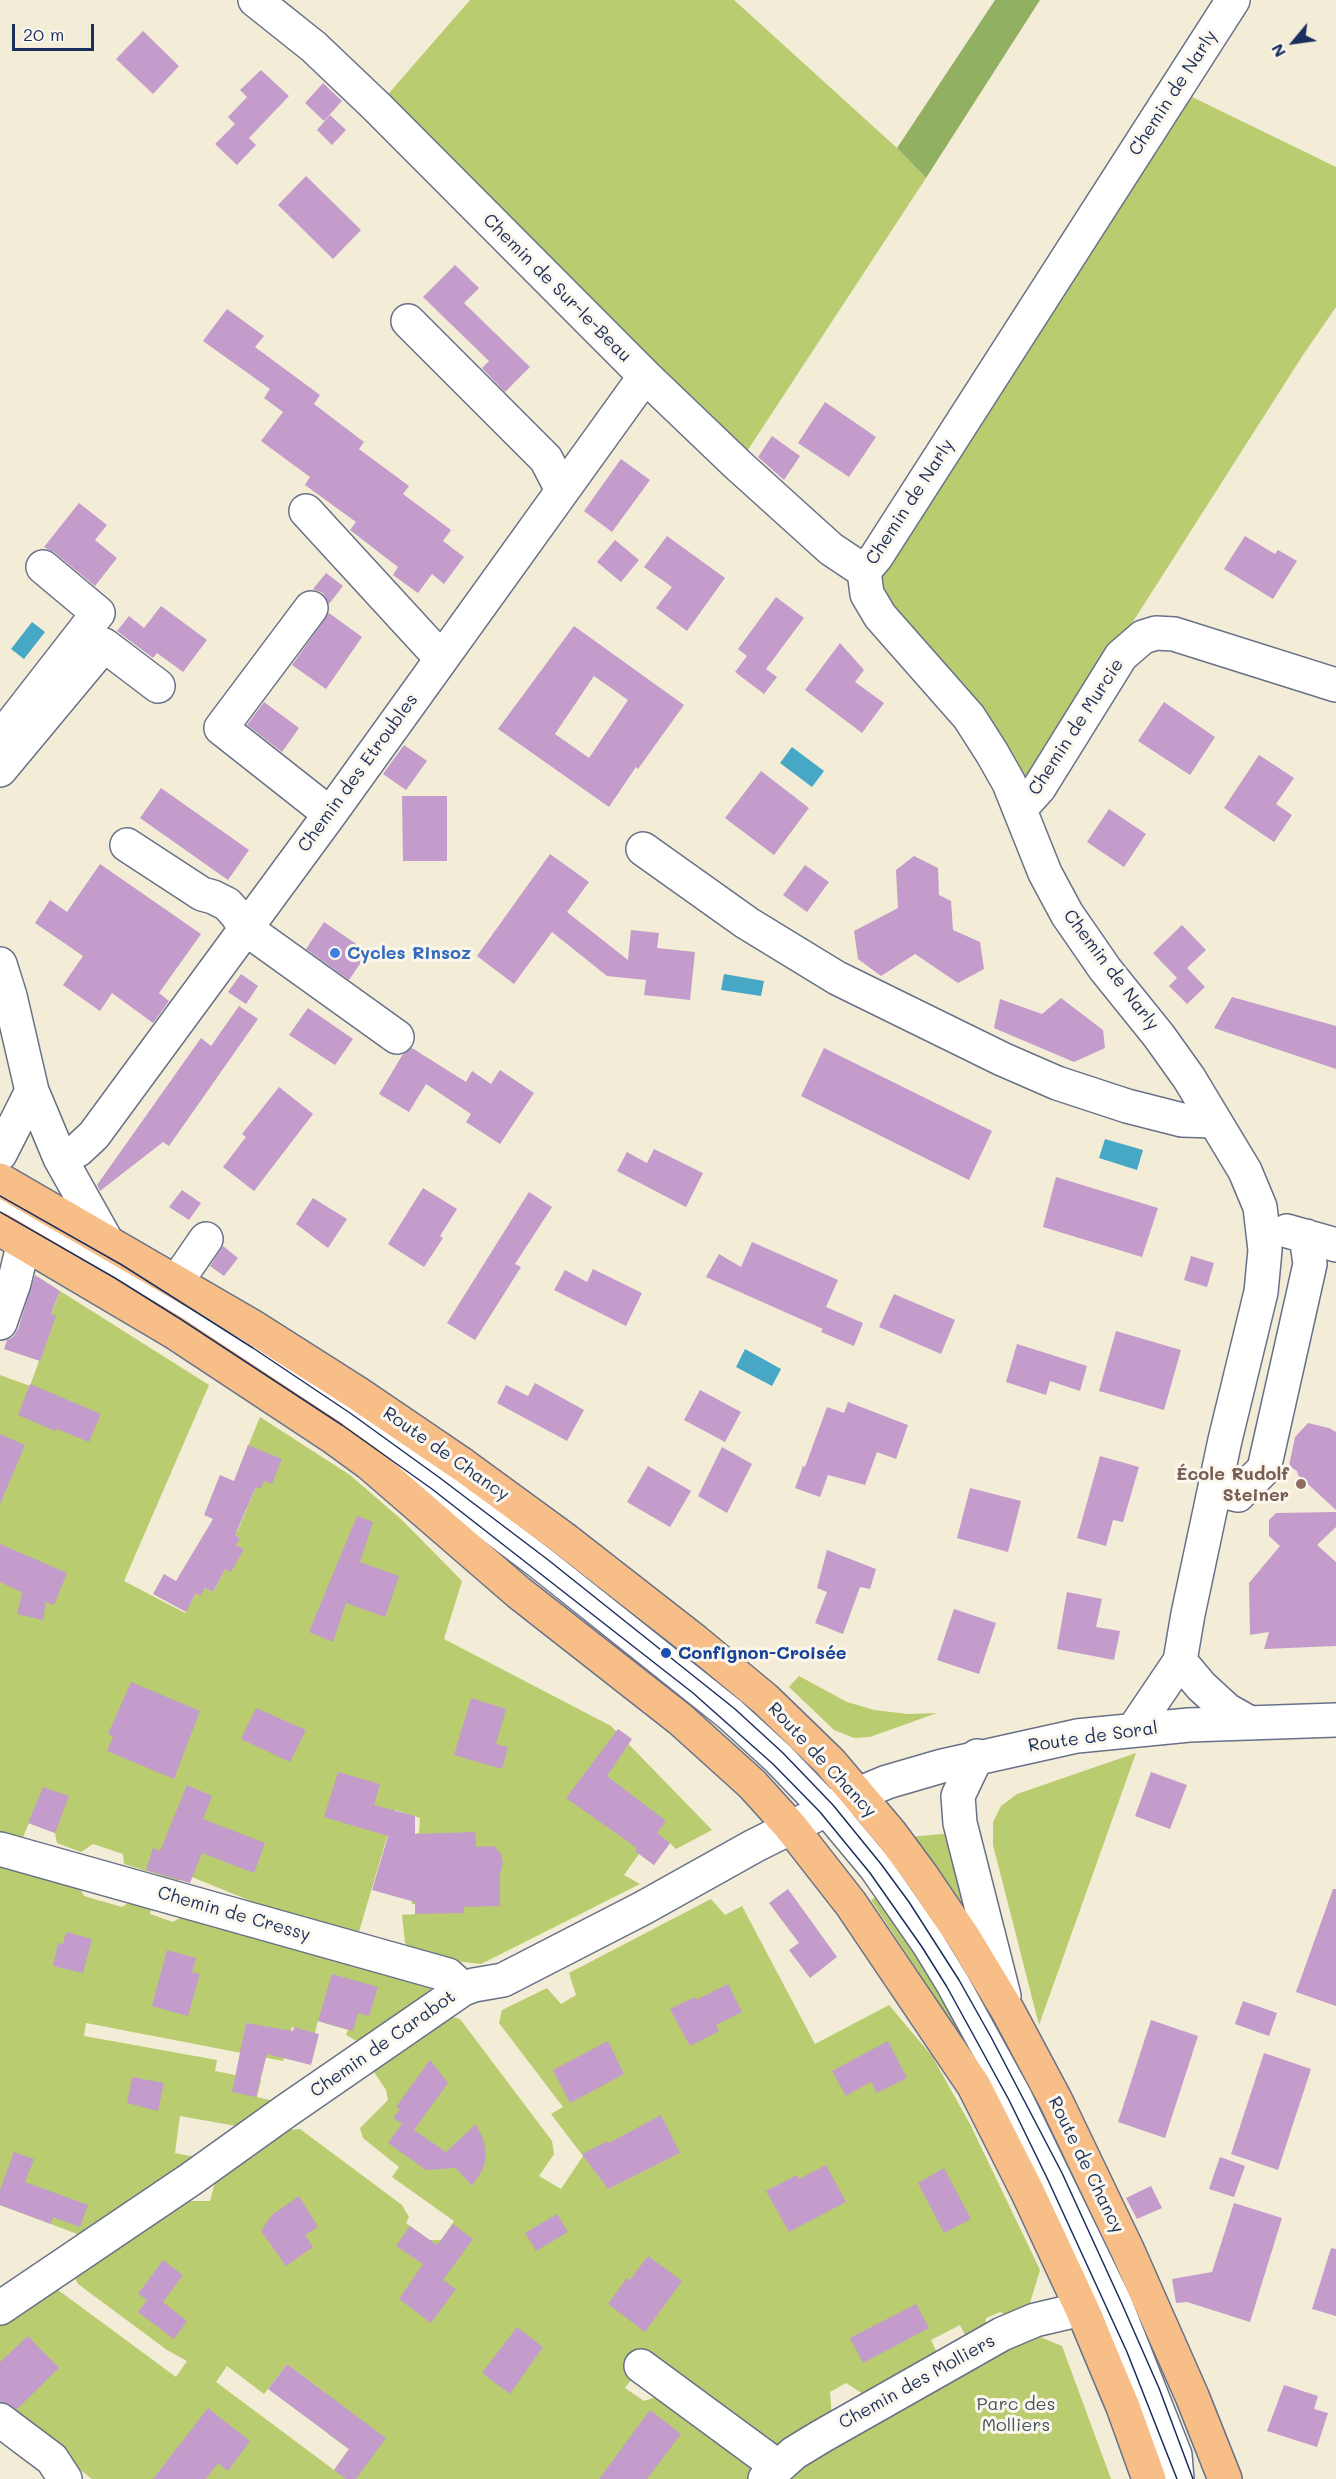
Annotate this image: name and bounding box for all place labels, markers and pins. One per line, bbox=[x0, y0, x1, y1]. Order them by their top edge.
place label: Cycles Rinsoz bbox=[347, 942, 471, 964]
marker: Cycles Rinsoz bbox=[328, 946, 342, 960]
place label: École Rudolf Steiner bbox=[1176, 1463, 1289, 1506]
marker: École Rudolf Steiner bbox=[1294, 1477, 1308, 1491]
place label: Confignon-Croisée bbox=[678, 1642, 847, 1664]
marker: Confignon-Croisée bbox=[659, 1646, 673, 1660]

